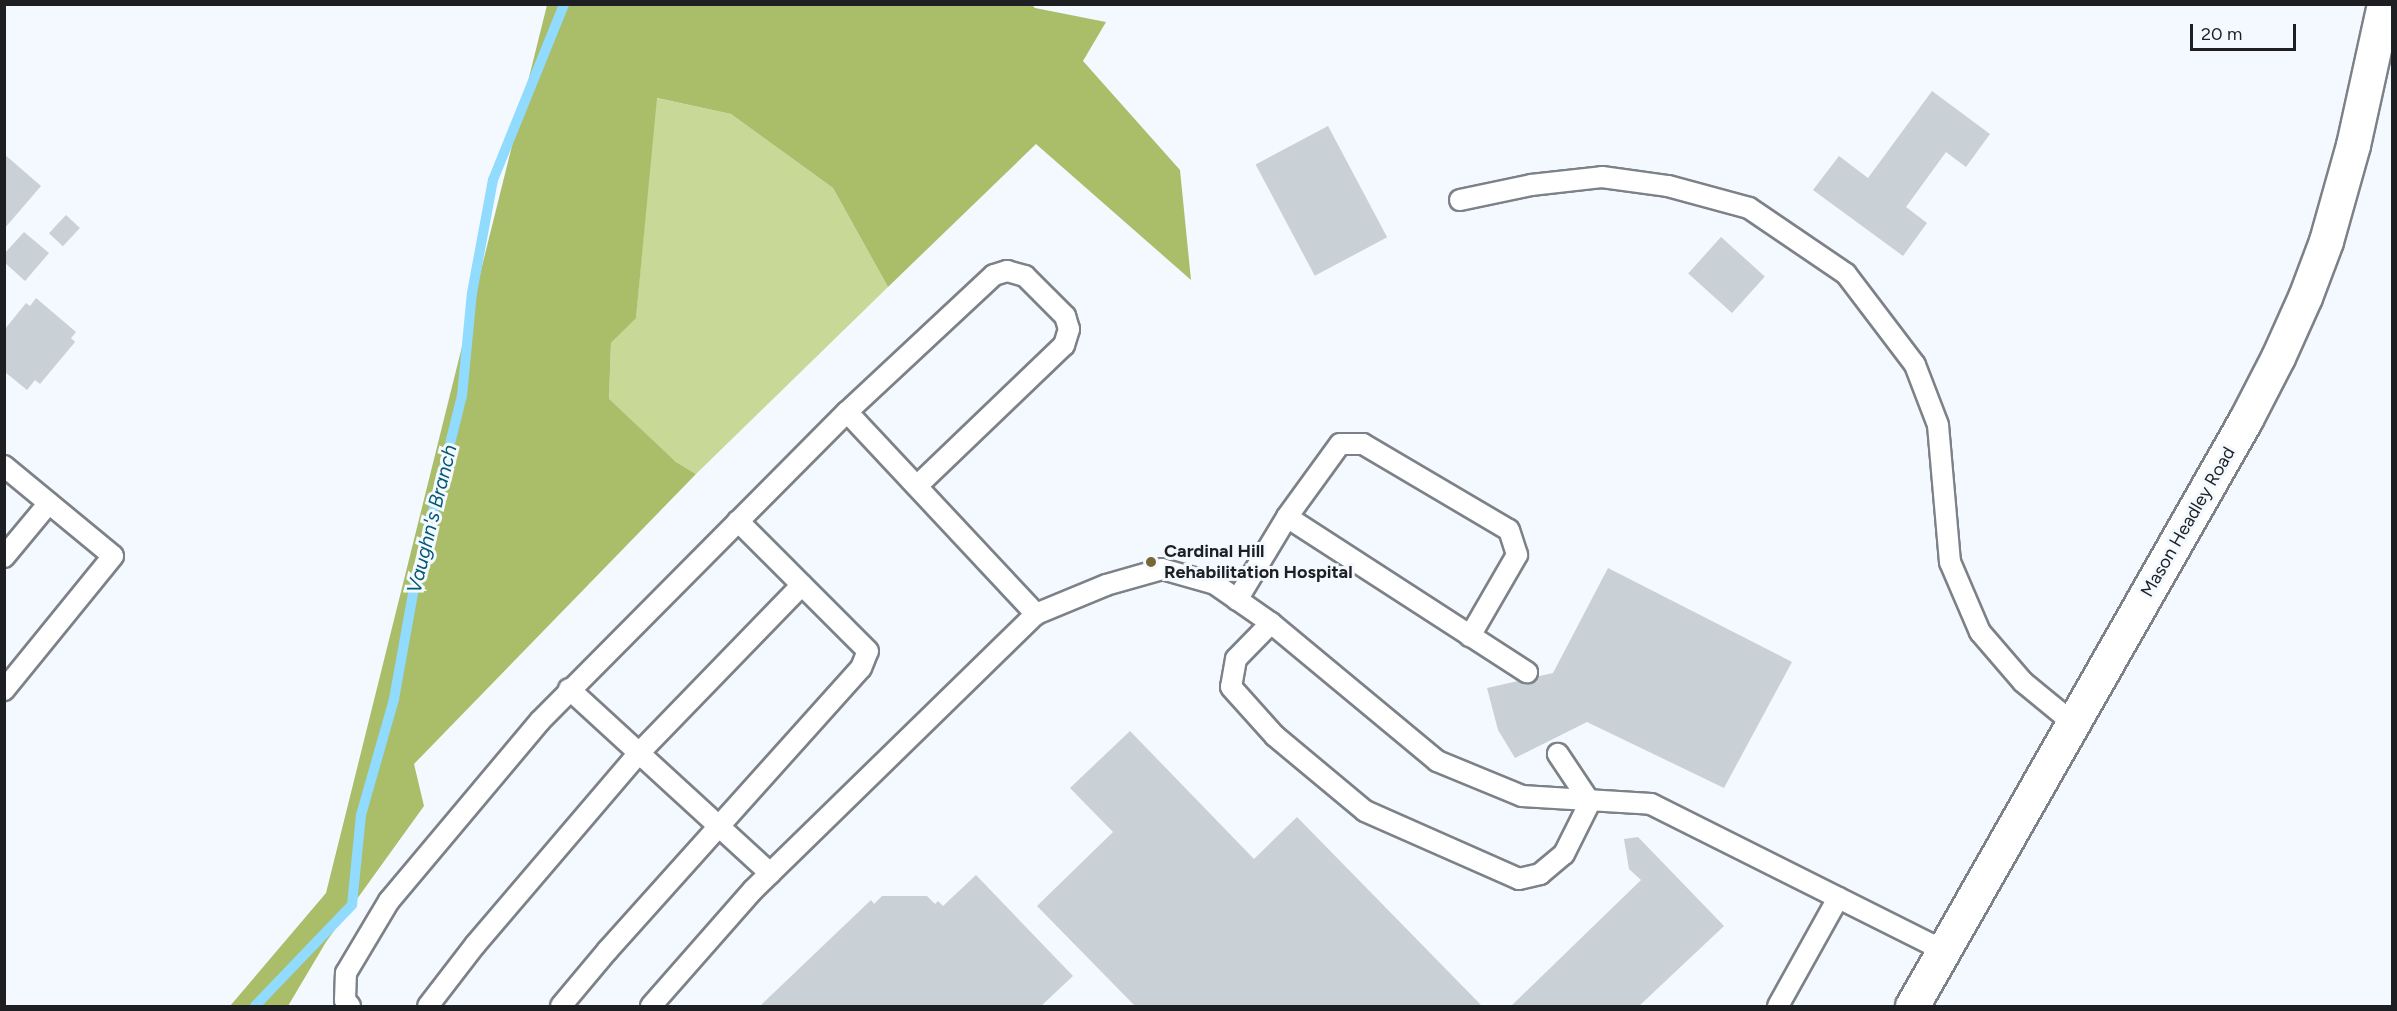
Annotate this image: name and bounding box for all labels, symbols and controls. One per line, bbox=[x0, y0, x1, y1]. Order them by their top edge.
scale bar bbox=[2193, 12, 2300, 50]
text: 20 m bbox=[2201, 23, 2242, 45]
water label: Vaughn's Branch bbox=[402, 442, 462, 596]
street label: Mason Headley Road bbox=[2136, 443, 2240, 601]
place label: Cardinal Hill Rehabilitation Hospital bbox=[1164, 541, 1353, 584]
marker: Cardinal Hill Rehabilitation Hospital bbox=[1142, 553, 1160, 571]

